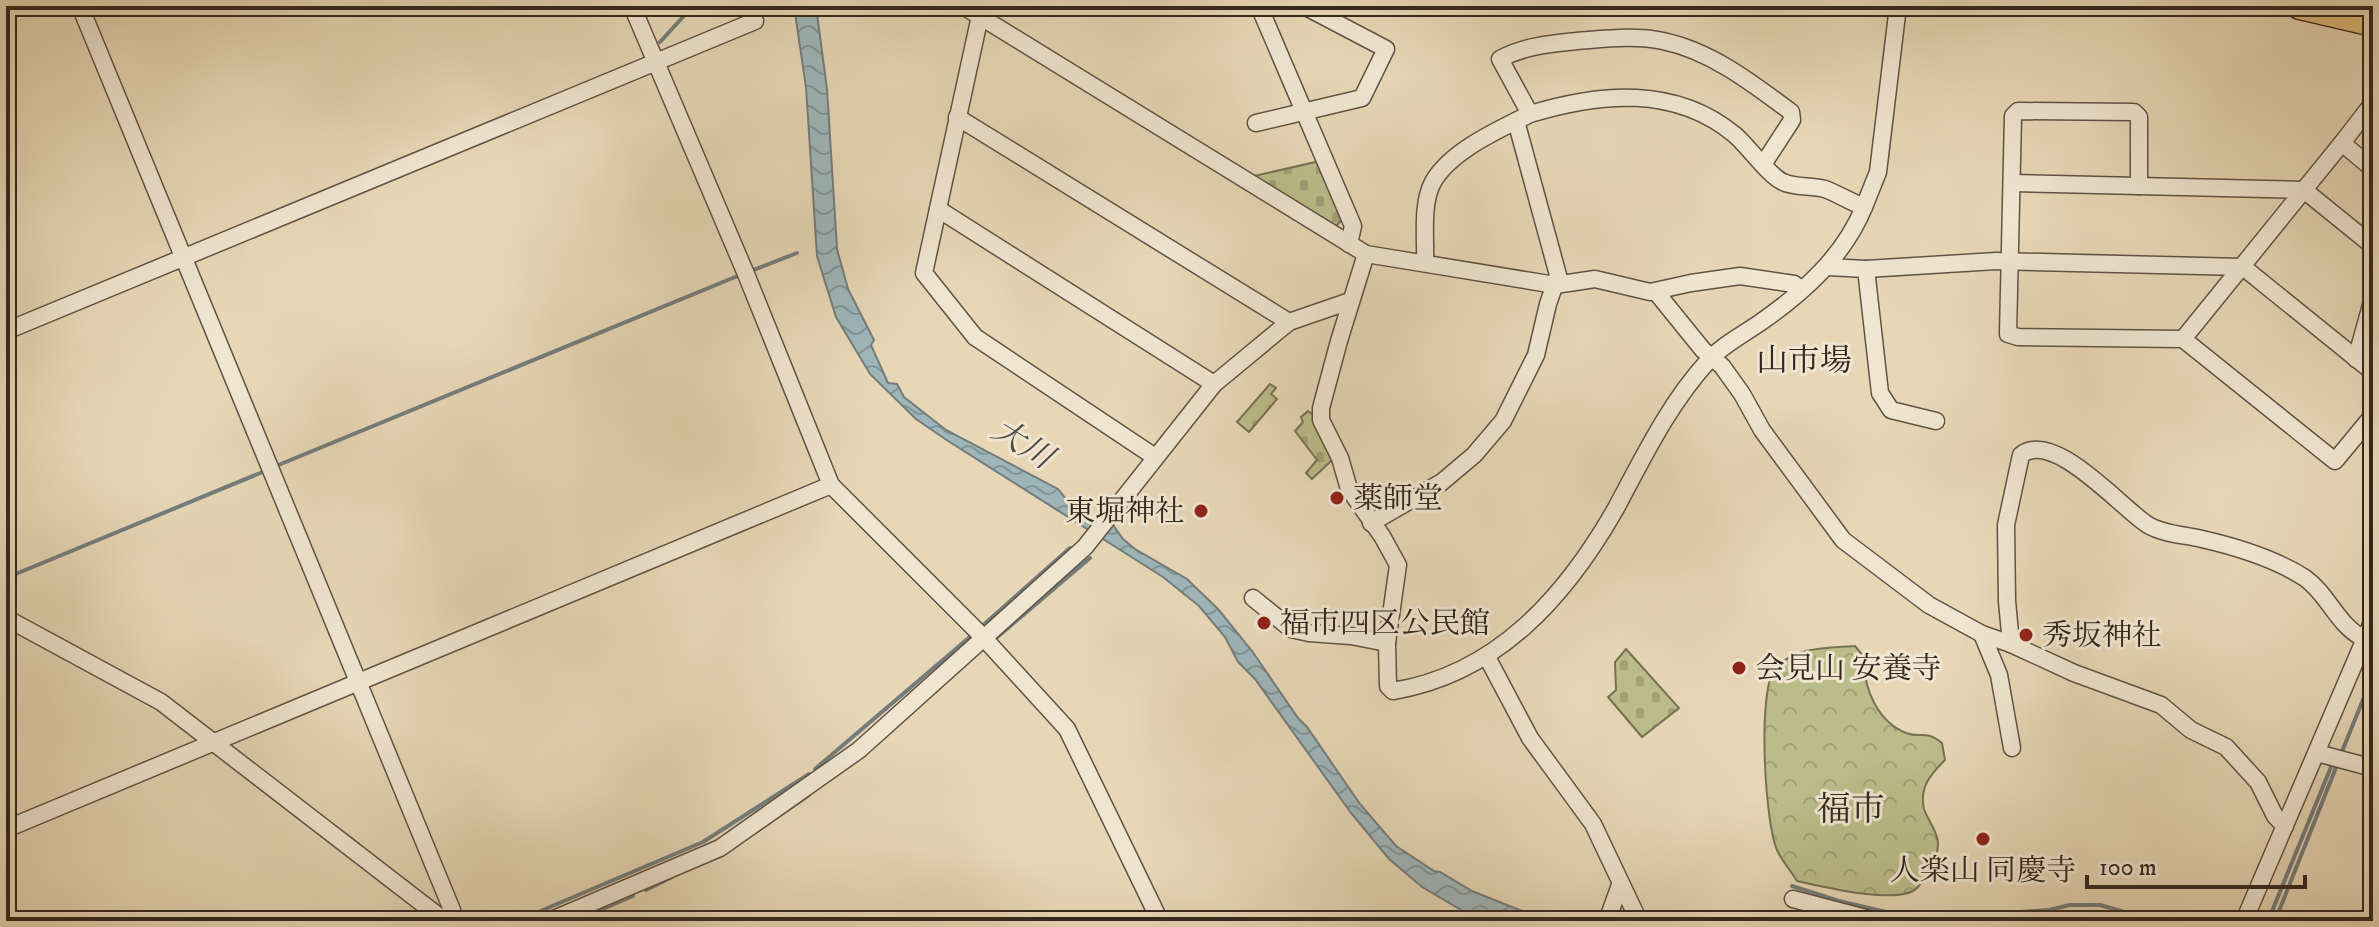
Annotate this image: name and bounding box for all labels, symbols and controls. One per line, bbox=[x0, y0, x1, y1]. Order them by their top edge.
district label: 山市場 bbox=[1756, 342, 1852, 382]
water label: 大川 bbox=[984, 411, 1062, 480]
place label: 薬師堂 bbox=[1353, 481, 1443, 518]
marker: 薬師堂 bbox=[1328, 489, 1346, 507]
place label: 東堀神社 bbox=[1065, 494, 1185, 531]
marker: 東堀神社 bbox=[1192, 502, 1210, 520]
place label: 福市四区公民館 bbox=[1280, 606, 1490, 643]
marker: 福市四区公民館 bbox=[1255, 614, 1273, 632]
place label: 秀坂神社 bbox=[2042, 618, 2162, 655]
marker: 秀坂神社 bbox=[2017, 626, 2035, 644]
place label: 会見山 安養寺 bbox=[1755, 651, 1941, 688]
marker: 会見山 安養寺 bbox=[1730, 659, 1748, 677]
district label: 福市 bbox=[1817, 789, 1885, 831]
marker: 人楽山 同慶寺 bbox=[1974, 830, 1992, 848]
scale bar bbox=[2087, 839, 2305, 889]
place label: 人楽山 同慶寺 bbox=[1890, 853, 2076, 890]
text: 100 m bbox=[2099, 853, 2157, 883]

